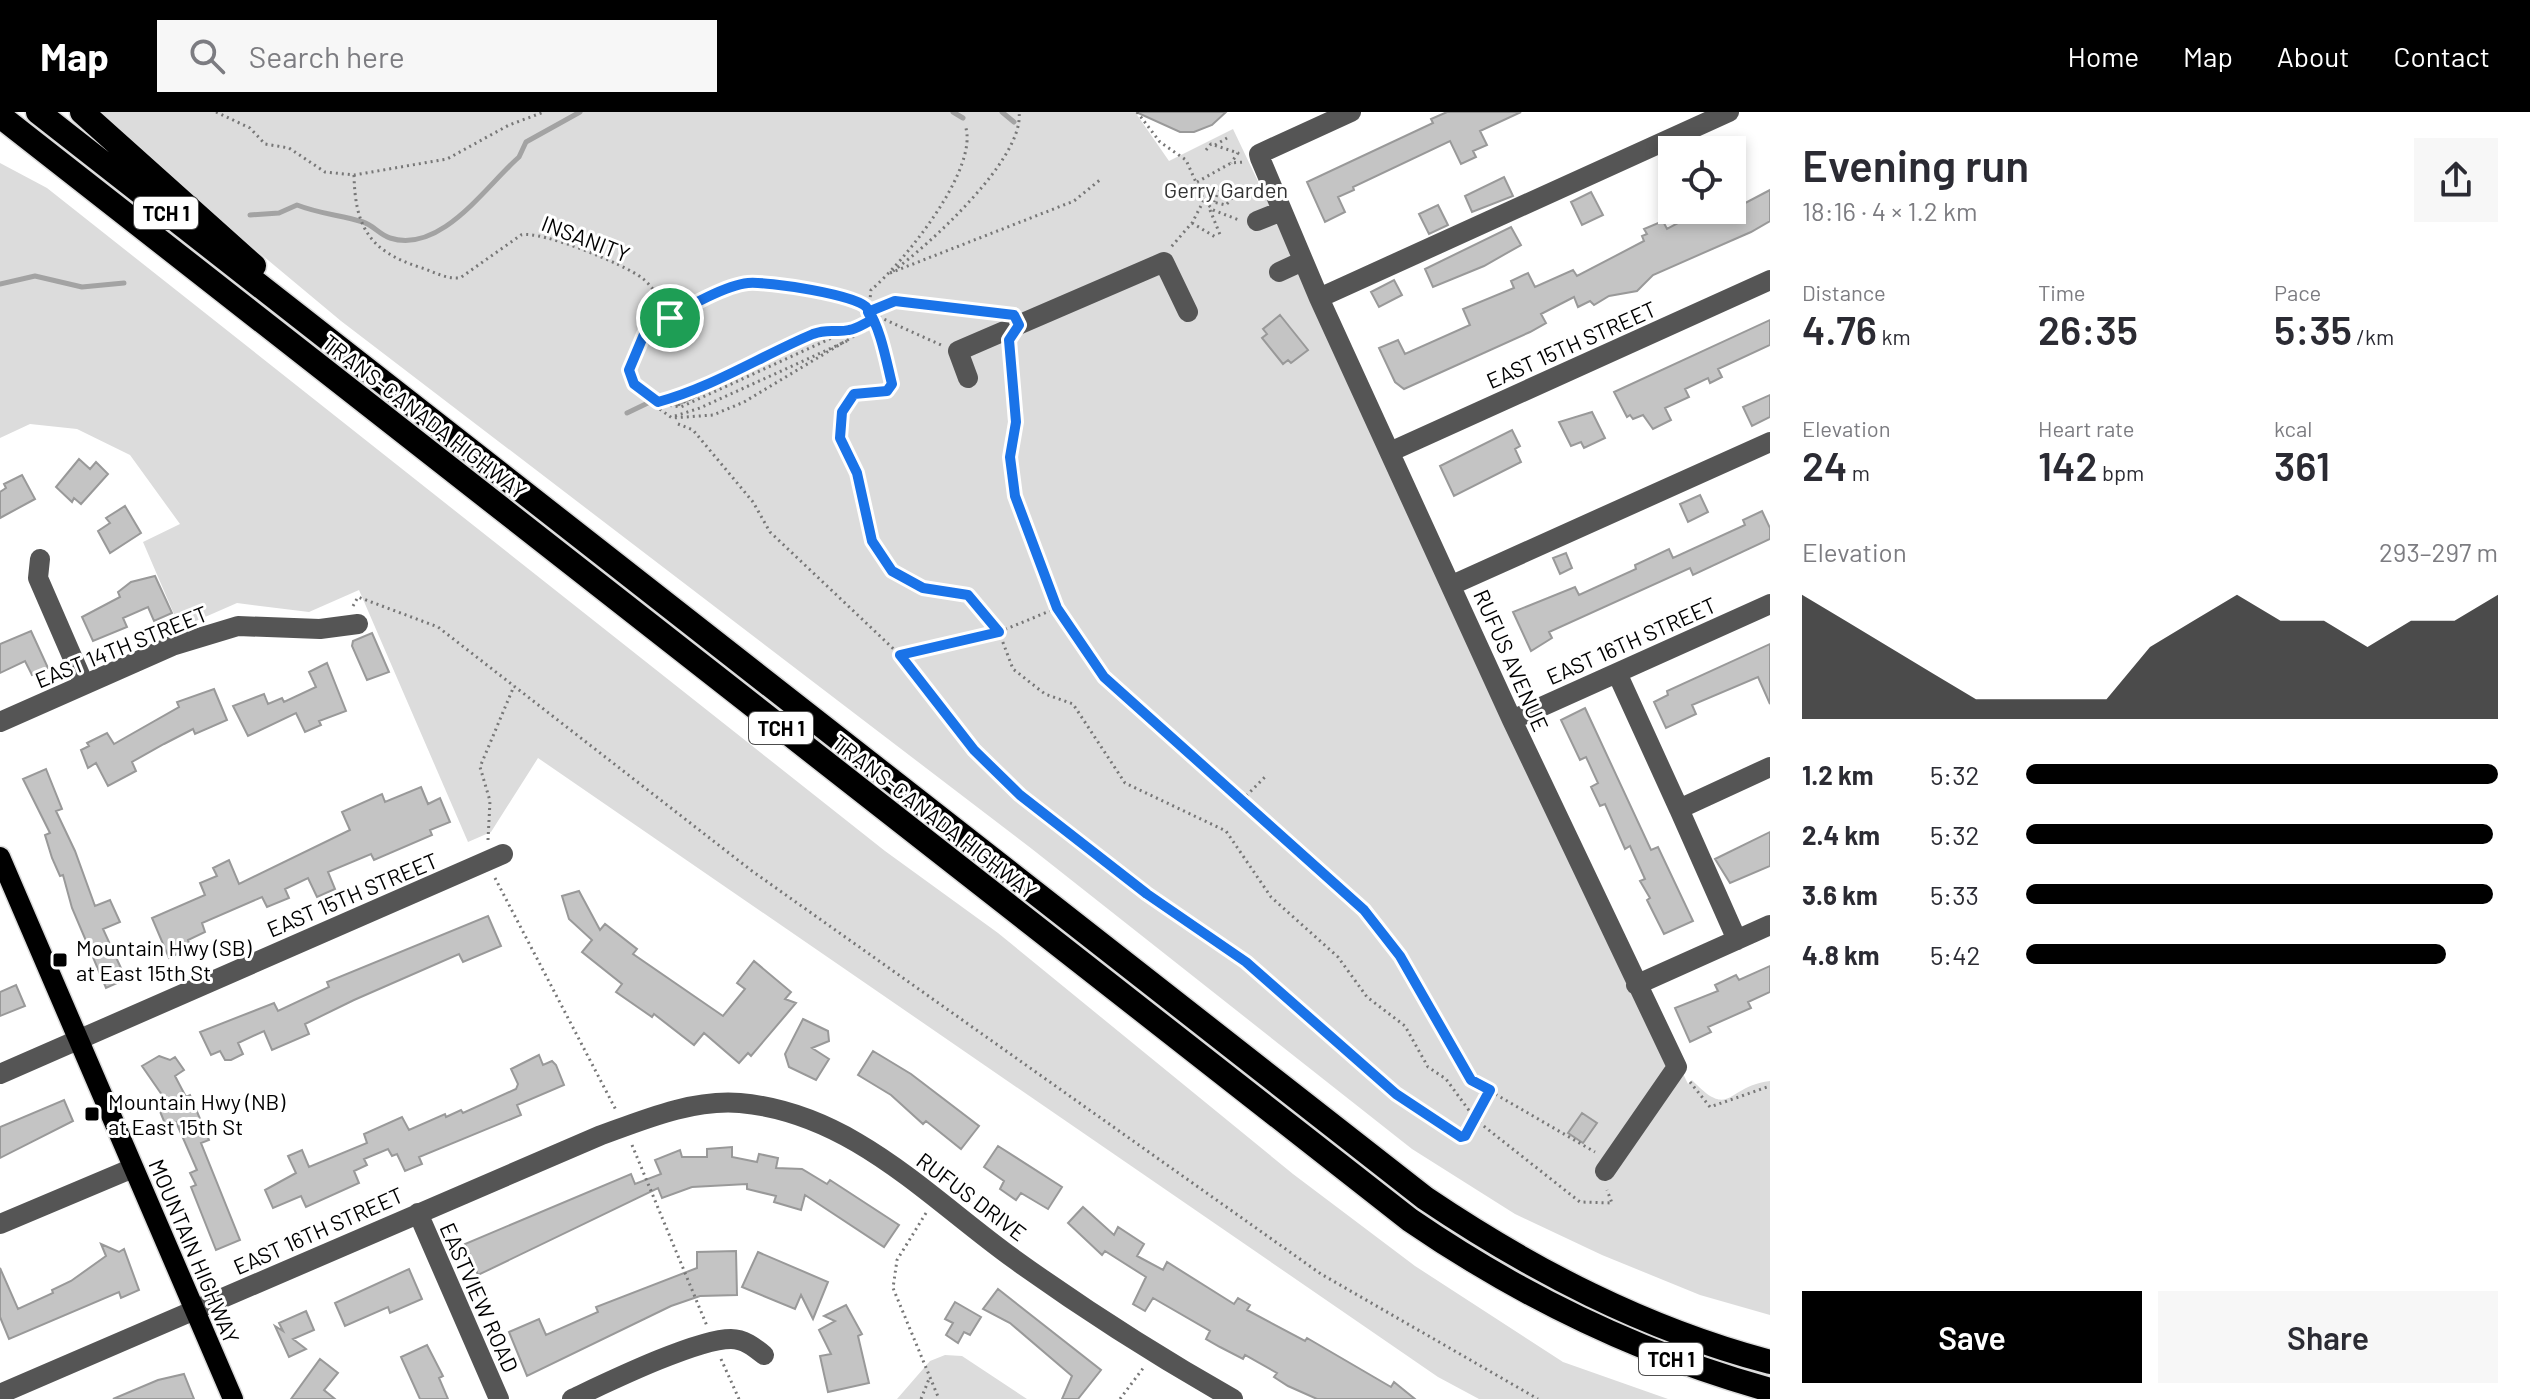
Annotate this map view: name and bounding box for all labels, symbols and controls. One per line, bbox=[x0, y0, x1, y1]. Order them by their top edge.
search box bbox=[157, 20, 717, 92]
text: Map bbox=[40, 33, 109, 79]
icon: search bbox=[185, 34, 229, 78]
text: Search here bbox=[249, 38, 405, 74]
text: Home bbox=[2068, 39, 2139, 73]
text: Map bbox=[2183, 39, 2233, 73]
text: About bbox=[2277, 39, 2349, 73]
text: Contact bbox=[2393, 39, 2490, 73]
map controls bbox=[1658, 136, 1746, 224]
button: locate bbox=[1658, 136, 1746, 224]
text: Evening run bbox=[1802, 138, 2029, 191]
button: share bbox=[2414, 138, 2498, 222]
park label: Gerry Garden bbox=[1164, 176, 1288, 202]
text: 18:16 · 4 × 1.2 km bbox=[1802, 195, 1978, 226]
road number: TCH 1 bbox=[134, 197, 198, 229]
street label: INSANITY bbox=[538, 209, 634, 267]
text: Distance bbox=[1802, 279, 1886, 305]
text: Time bbox=[2038, 279, 2086, 305]
text: Pace bbox=[2274, 279, 2321, 305]
pin bbox=[636, 284, 704, 352]
street label: EAST 15TH STREET bbox=[1482, 295, 1660, 393]
icon: arrive bbox=[648, 296, 692, 340]
text: 4.76 bbox=[1802, 305, 1877, 353]
text: 26:35 bbox=[2038, 305, 2138, 353]
text: 5:35 bbox=[2274, 305, 2352, 353]
text: km bbox=[1877, 323, 1911, 349]
text: /km bbox=[2352, 323, 2394, 349]
street label: TRANS-CANADA HIGHWAY bbox=[318, 328, 532, 504]
text: Elevation bbox=[1802, 415, 1891, 441]
text: Heart rate bbox=[2038, 415, 2135, 441]
text: kcal bbox=[2274, 415, 2312, 441]
text: 24 bbox=[1802, 441, 1847, 489]
text: 142 bbox=[2038, 441, 2098, 489]
text: 361 bbox=[2274, 441, 2330, 489]
text: m bbox=[1847, 459, 1870, 485]
text: bpm bbox=[2098, 459, 2144, 485]
text: Elevation bbox=[1802, 536, 1907, 567]
text: 293–297 m bbox=[2379, 536, 2498, 567]
street label: RUFUS AVENUE bbox=[1469, 585, 1555, 735]
street label: EAST 16TH STREET bbox=[1542, 591, 1720, 689]
street label: EAST 14TH STREET bbox=[31, 600, 211, 692]
road number: TCH 1 bbox=[749, 712, 813, 744]
street label: TRANS-CANADA HIGHWAY bbox=[828, 728, 1042, 904]
text: 1.2 km bbox=[1802, 759, 1874, 790]
text: 5:32 bbox=[1930, 759, 1980, 790]
text: 2.4 km bbox=[1802, 819, 1880, 850]
text: 5:32 bbox=[1930, 819, 1980, 850]
street label: EAST 15TH STREET bbox=[263, 846, 441, 942]
text: 3.6 km bbox=[1802, 879, 1878, 910]
text: 5:33 bbox=[1930, 879, 1979, 910]
place label: Mountain Hwy (SB) at East 15th St bbox=[76, 934, 252, 985]
text: 4.8 km bbox=[1802, 939, 1880, 970]
text: 5:42 bbox=[1930, 939, 1980, 970]
marker: Mountain Hwy (SB) at East 15th St bbox=[51, 951, 69, 969]
place label: Mountain Hwy (NB) at East 15th St bbox=[108, 1088, 285, 1139]
marker: Mountain Hwy (NB) at East 15th St bbox=[83, 1105, 101, 1123]
street label: RUFUS DRIVE bbox=[912, 1146, 1032, 1246]
street label: MOUNTAIN HIGHWAY bbox=[144, 1155, 246, 1347]
street label: EAST 16TH STREET bbox=[229, 1181, 407, 1279]
street label: EASTVIEW ROAD bbox=[435, 1218, 525, 1376]
button: Save bbox=[1802, 1291, 2142, 1383]
button: Share bbox=[2158, 1291, 2498, 1383]
road number: TCH 1 bbox=[1639, 1343, 1703, 1375]

